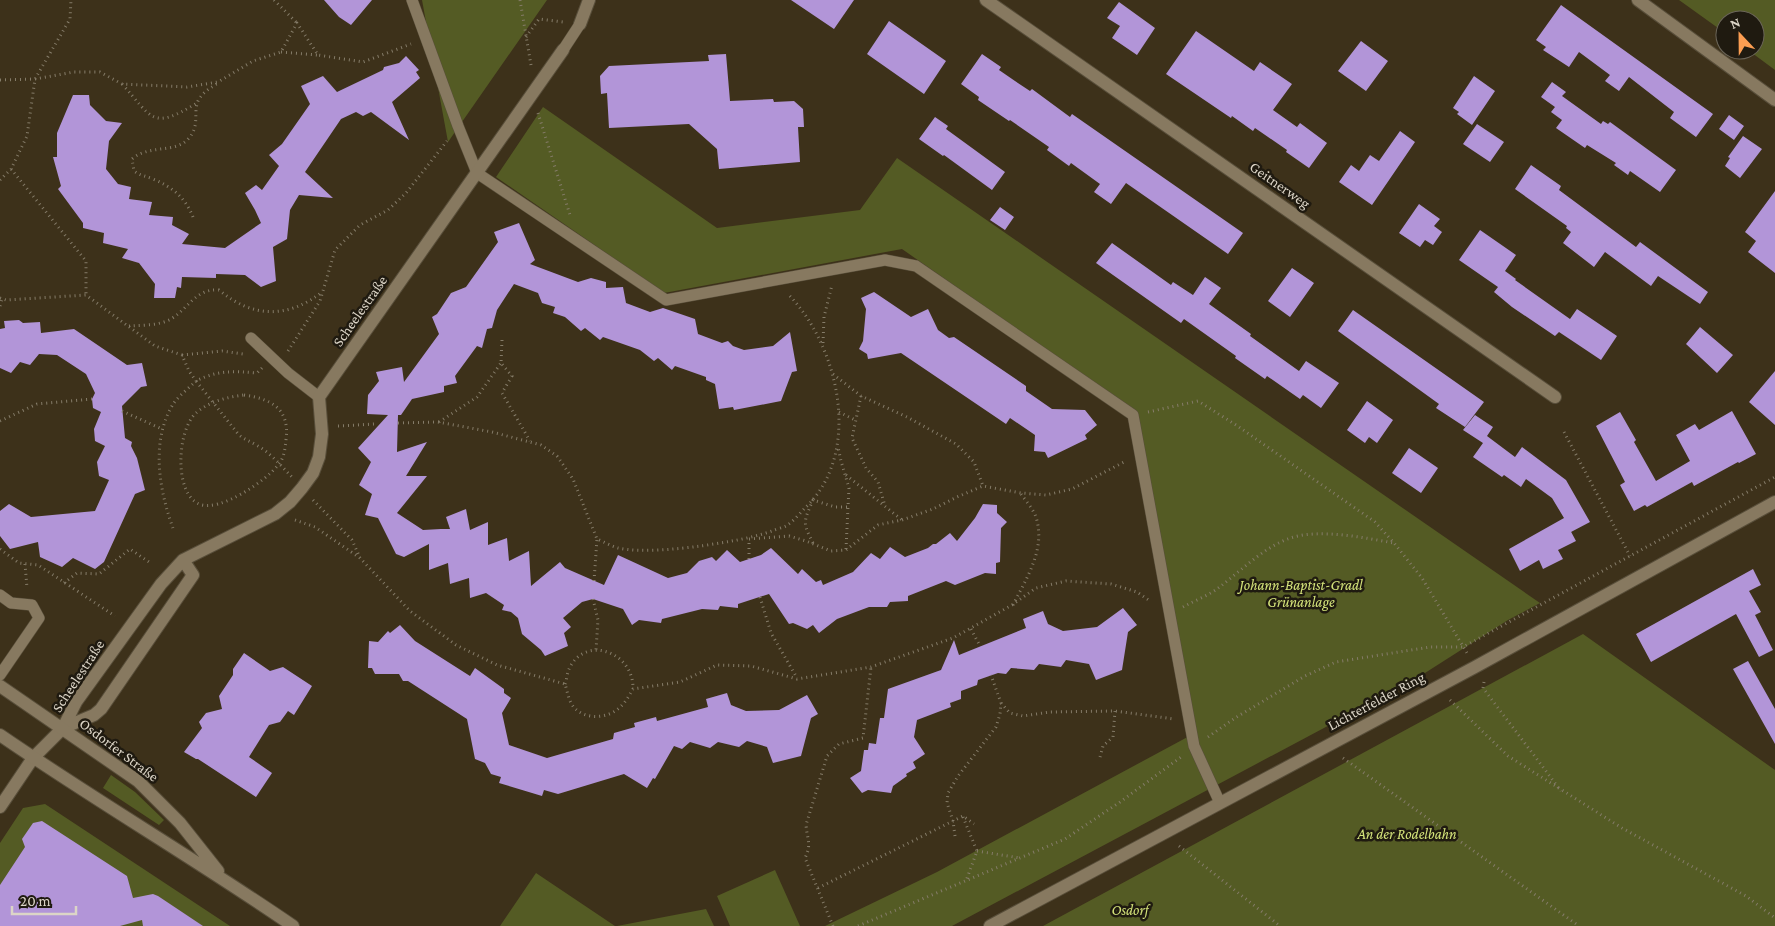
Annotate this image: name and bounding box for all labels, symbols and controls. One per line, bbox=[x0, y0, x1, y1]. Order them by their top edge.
north arrow bbox=[1715, 10, 1765, 60]
text: N bbox=[1728, 14, 1743, 32]
street label: Geitnerweg bbox=[1246, 158, 1313, 212]
street label: Scheelestraße bbox=[330, 272, 391, 349]
park label: Johann-Baptist-Gradl Grünanlage bbox=[1236, 577, 1363, 611]
street label: Scheelestraße bbox=[49, 637, 107, 715]
street label: Lichterfelder Ring bbox=[1325, 669, 1428, 734]
street label: Osdorfer Straße bbox=[76, 715, 162, 785]
park label: An der Rodelbahn bbox=[1356, 826, 1457, 842]
scale bar bbox=[12, 884, 76, 916]
text: 20 m bbox=[20, 893, 51, 909]
park label: Osdorf bbox=[1111, 902, 1151, 919]

